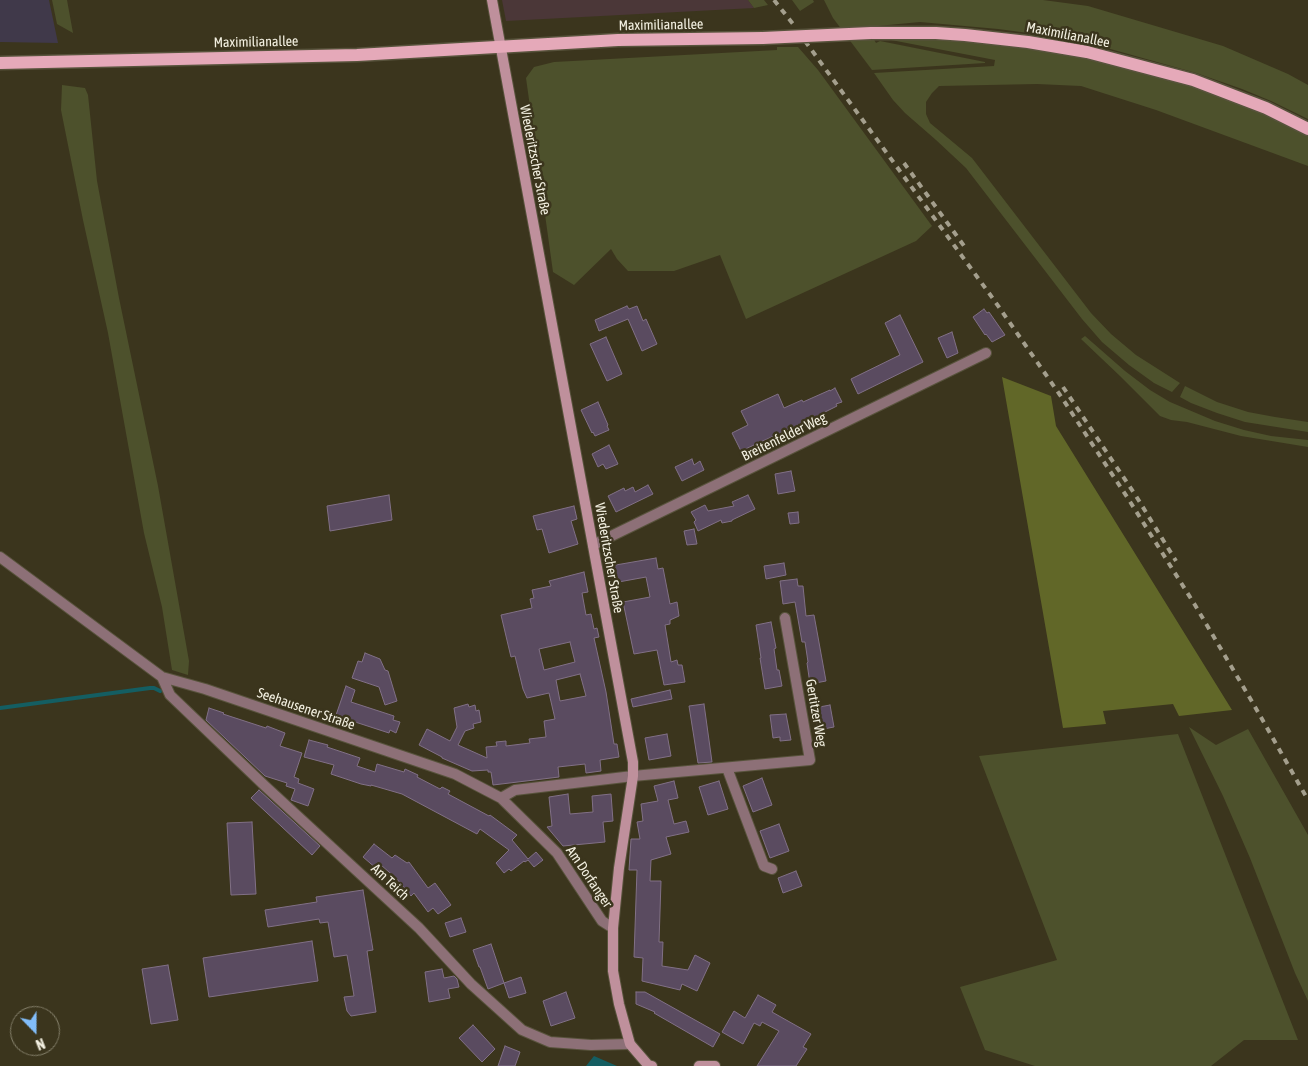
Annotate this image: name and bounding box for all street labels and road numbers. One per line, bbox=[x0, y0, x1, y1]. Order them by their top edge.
street label: Maximilianallee bbox=[618, 16, 704, 34]
street label: Maximilianallee bbox=[1025, 19, 1111, 51]
street label: Maximilianallee bbox=[213, 33, 299, 51]
street label: Wiederitzscher Straße bbox=[516, 104, 554, 216]
street label: Breitenfelder Weg bbox=[739, 409, 829, 465]
street label: Wiederitzscher Straße bbox=[591, 502, 627, 614]
street label: Gertitzer Weg bbox=[802, 678, 830, 748]
street label: Seehausener Straße bbox=[255, 684, 357, 734]
street label: Am Dorfanger bbox=[562, 843, 616, 911]
street label: Am Teich bbox=[368, 860, 412, 904]

